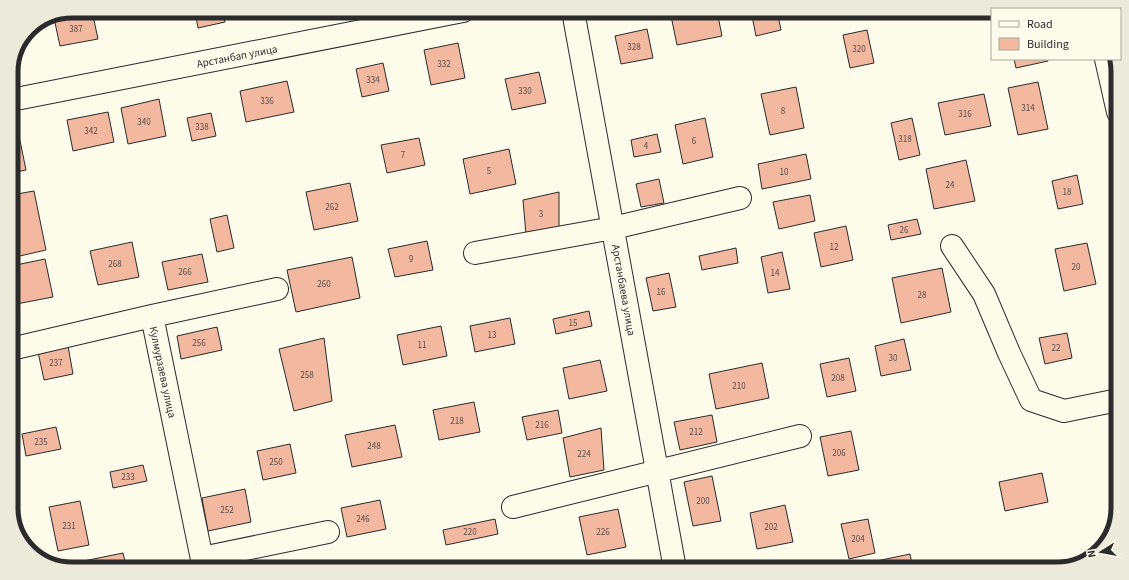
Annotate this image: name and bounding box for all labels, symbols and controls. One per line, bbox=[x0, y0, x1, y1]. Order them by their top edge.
legend bbox=[991, 8, 1121, 60]
text: Road bbox=[1027, 16, 1053, 33]
house number: 387 bbox=[69, 23, 83, 36]
text: Building bbox=[1027, 36, 1069, 53]
street label: Арстанбап улица bbox=[195, 41, 279, 72]
house number: 328 bbox=[627, 41, 641, 54]
house number: 320 bbox=[852, 43, 866, 56]
house number: 332 bbox=[437, 58, 451, 71]
house number: 334 bbox=[366, 74, 380, 87]
house number: 330 bbox=[518, 85, 532, 98]
house number: 336 bbox=[260, 95, 274, 108]
house number: 314 bbox=[1021, 102, 1035, 115]
house number: 8 bbox=[781, 105, 786, 118]
house number: 316 bbox=[958, 108, 972, 121]
house number: 340 bbox=[137, 116, 151, 129]
house number: 338 bbox=[195, 121, 209, 134]
house number: 342 bbox=[84, 125, 98, 138]
house number: 318 bbox=[898, 133, 912, 146]
house number: 6 bbox=[692, 135, 697, 148]
house number: 4 bbox=[644, 140, 649, 153]
house number: 7 bbox=[401, 149, 406, 162]
house number: 5 bbox=[487, 165, 492, 178]
house number: 10 bbox=[780, 166, 789, 179]
house number: 24 bbox=[946, 179, 955, 192]
house number: 18 bbox=[1063, 186, 1072, 199]
house number: 262 bbox=[325, 201, 339, 214]
house number: 3 bbox=[539, 208, 544, 221]
house number: 26 bbox=[900, 224, 909, 237]
house number: 12 bbox=[830, 241, 839, 254]
street label: Арстанбаева улица bbox=[608, 243, 639, 337]
house number: 9 bbox=[409, 253, 414, 266]
house number: 268 bbox=[108, 258, 122, 271]
house number: 20 bbox=[1072, 261, 1081, 274]
house number: 266 bbox=[178, 266, 192, 279]
house number: 14 bbox=[771, 267, 780, 280]
house number: 260 bbox=[317, 278, 331, 291]
house number: 16 bbox=[657, 286, 666, 299]
house number: 28 bbox=[918, 289, 927, 302]
house number: 15 bbox=[569, 317, 578, 330]
street label: Кулмурзаева улица bbox=[145, 325, 180, 419]
house number: 13 bbox=[488, 329, 497, 342]
house number: 256 bbox=[192, 337, 206, 350]
house number: 11 bbox=[418, 339, 426, 352]
house number: 22 bbox=[1052, 342, 1061, 355]
house number: 30 bbox=[889, 352, 898, 365]
house number: 237 bbox=[49, 357, 63, 370]
house number: 258 bbox=[300, 369, 314, 382]
house number: 208 bbox=[831, 372, 845, 385]
house number: 210 bbox=[732, 380, 746, 393]
house number: 218 bbox=[450, 415, 464, 428]
house number: 216 bbox=[535, 419, 549, 432]
house number: 212 bbox=[689, 426, 703, 439]
house number: 235 bbox=[34, 436, 48, 449]
house number: 248 bbox=[367, 440, 381, 453]
house number: 206 bbox=[832, 447, 846, 460]
house number: 224 bbox=[577, 448, 591, 461]
house number: 250 bbox=[269, 456, 283, 469]
house number: 233 bbox=[121, 471, 135, 484]
house number: 200 bbox=[696, 495, 710, 508]
house number: 252 bbox=[220, 504, 234, 517]
house number: 246 bbox=[356, 513, 370, 526]
house number: 231 bbox=[62, 520, 76, 533]
house number: 202 bbox=[764, 521, 778, 534]
house number: 220 bbox=[463, 526, 477, 539]
house number: 226 bbox=[596, 526, 610, 539]
north arrow bbox=[1081, 532, 1121, 572]
house number: 204 bbox=[851, 533, 865, 546]
text: N bbox=[1084, 549, 1100, 559]

